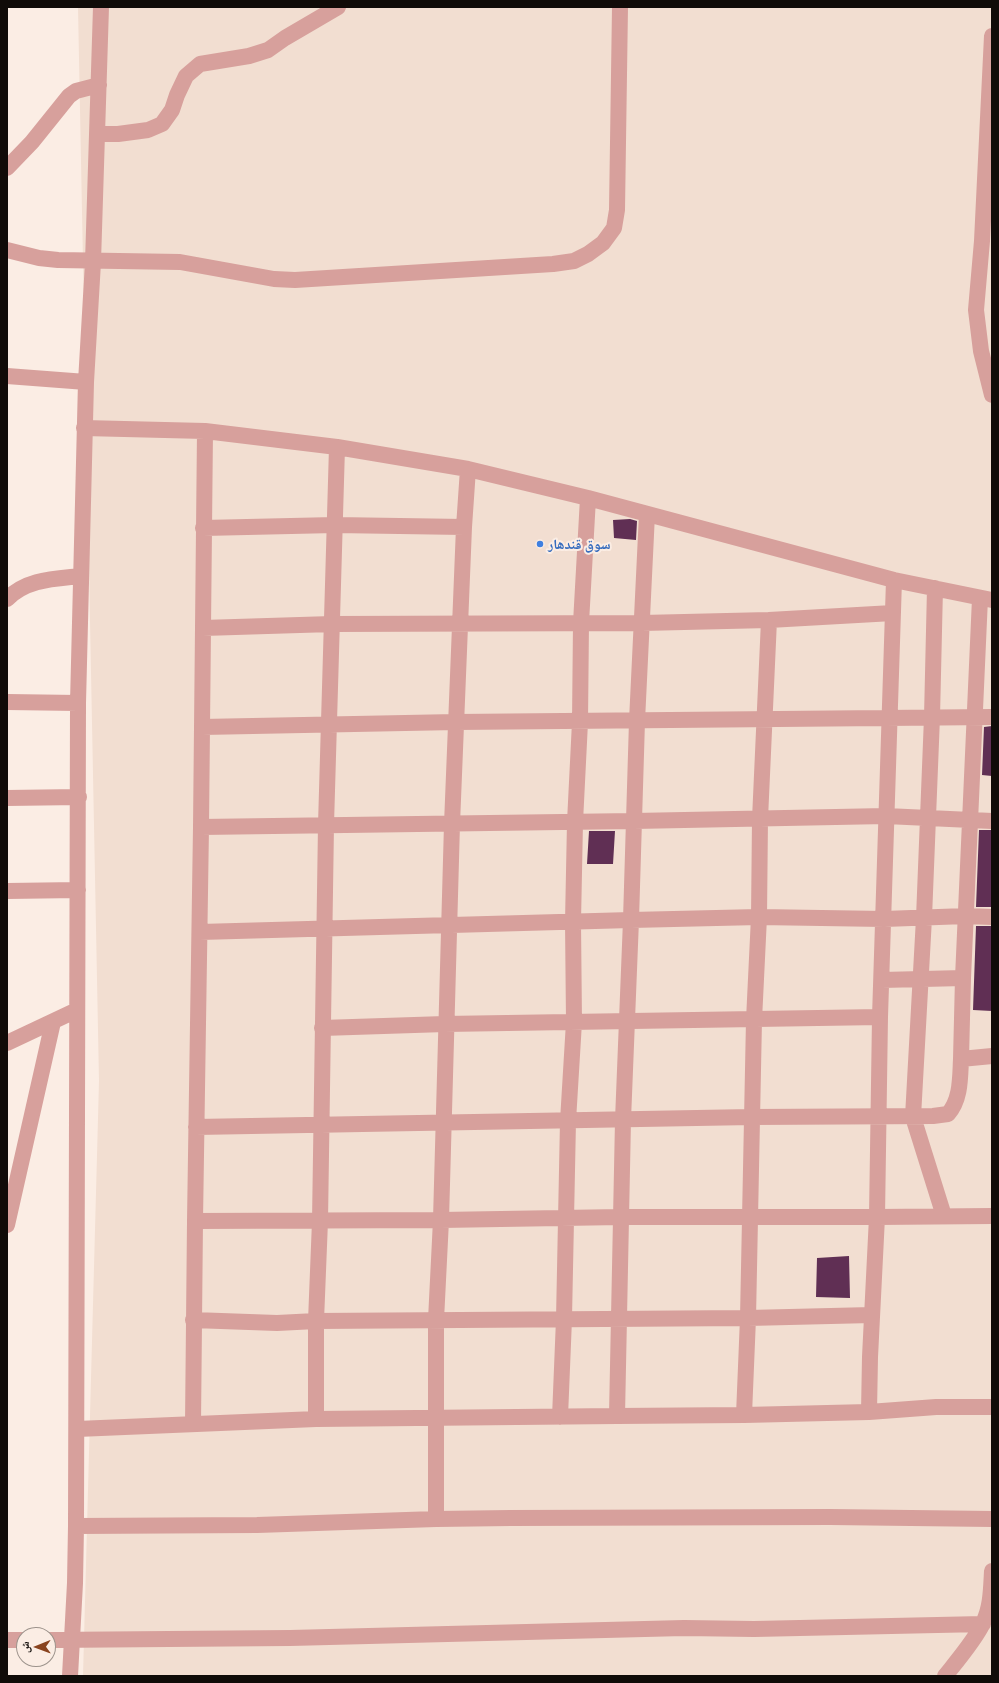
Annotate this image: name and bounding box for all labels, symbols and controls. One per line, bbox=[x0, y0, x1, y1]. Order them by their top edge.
place label: سوق قندهار bbox=[548, 536, 610, 552]
marker: سوق قندهار bbox=[535, 539, 545, 549]
north arrow bbox=[16, 1627, 56, 1667]
text: ش bbox=[19, 1641, 31, 1653]

